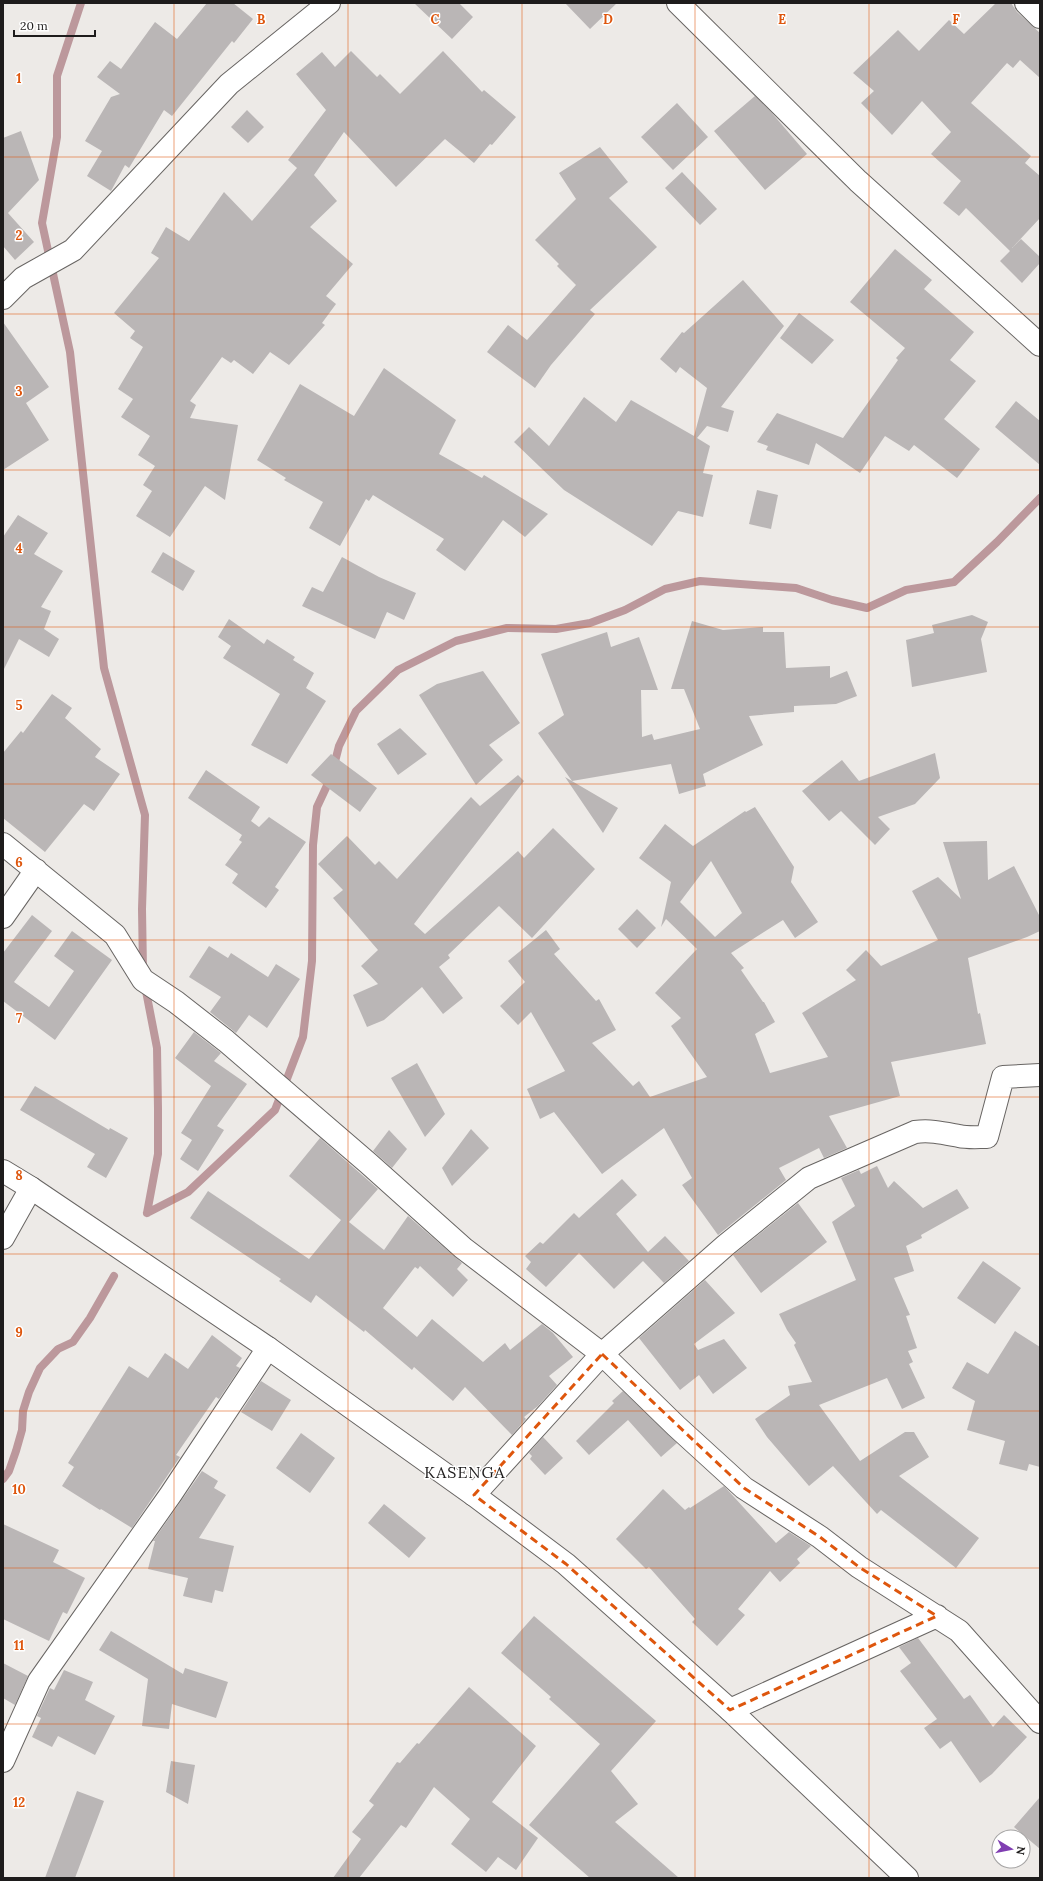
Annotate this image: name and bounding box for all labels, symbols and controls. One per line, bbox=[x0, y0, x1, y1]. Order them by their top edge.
text: B bbox=[257, 11, 266, 28]
text: C bbox=[431, 11, 440, 28]
text: D bbox=[603, 11, 613, 28]
text: E bbox=[778, 11, 786, 28]
text: F bbox=[952, 11, 960, 28]
scale bar bbox=[14, 12, 95, 38]
text: 20 m bbox=[20, 18, 48, 33]
text: 1 bbox=[16, 70, 22, 87]
text: 2 bbox=[16, 227, 23, 244]
text: 3 bbox=[15, 383, 23, 400]
text: 4 bbox=[15, 540, 23, 557]
text: 5 bbox=[15, 697, 23, 714]
text: 6 bbox=[15, 854, 23, 871]
text: 7 bbox=[16, 1010, 22, 1027]
text: 8 bbox=[15, 1167, 23, 1184]
text: 9 bbox=[15, 1324, 23, 1341]
district label: KASENGA bbox=[424, 1462, 506, 1482]
text: 10 bbox=[12, 1481, 26, 1498]
text: 11 bbox=[14, 1637, 24, 1654]
text: 12 bbox=[13, 1794, 25, 1811]
north arrow bbox=[991, 1829, 1031, 1869]
text: N bbox=[1013, 1845, 1028, 1857]

